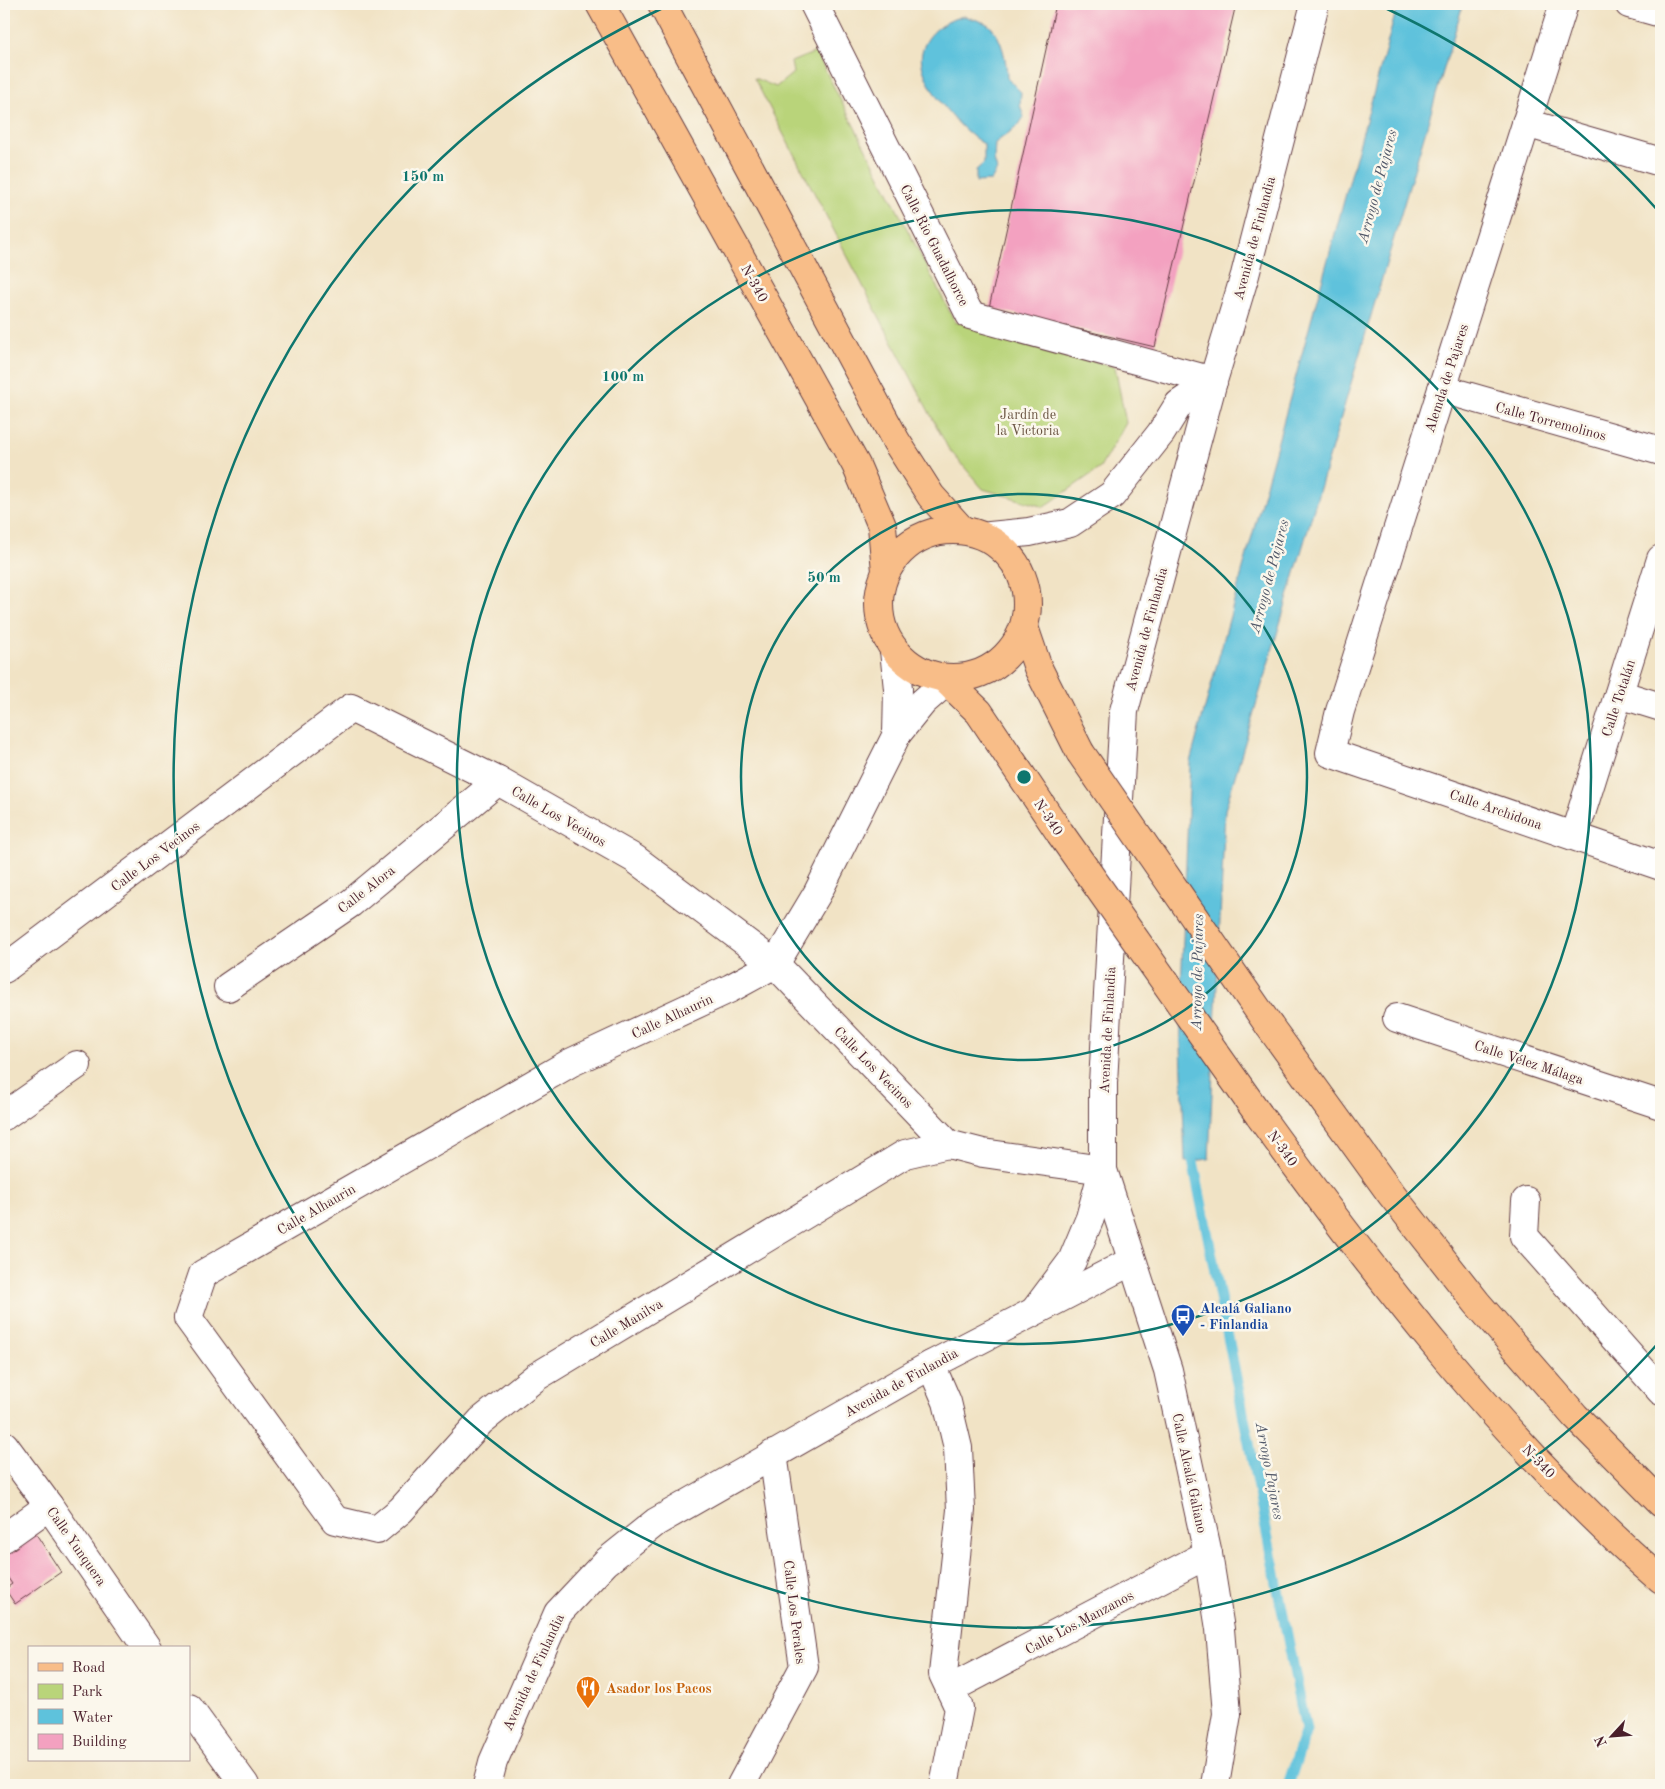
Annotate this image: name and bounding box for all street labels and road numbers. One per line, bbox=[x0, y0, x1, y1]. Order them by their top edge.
street label: Avenida de Finlandia bbox=[1232, 175, 1278, 302]
street label: Calle Rio Guadalhorce bbox=[897, 182, 971, 308]
street label: N-340 bbox=[738, 262, 770, 305]
street label: Alemda de Pajares bbox=[1423, 322, 1471, 434]
street label: Calle Torremolinos bbox=[1494, 400, 1608, 444]
street label: Avenida de Finlandia bbox=[1124, 566, 1170, 693]
street label: Calle Totalán bbox=[1600, 658, 1638, 739]
street label: Calle Los Vecinos bbox=[509, 784, 608, 850]
street label: Calle Archidona bbox=[1448, 788, 1544, 832]
street label: N-340 bbox=[1031, 797, 1065, 838]
street label: Calle Los Vecinos bbox=[109, 819, 203, 895]
street label: Calle Alora bbox=[335, 863, 398, 916]
street label: Avenida de Finlandia bbox=[1098, 966, 1118, 1094]
street label: Calle Alhaurin bbox=[630, 992, 716, 1042]
street label: Calle Los Vecinos bbox=[831, 1024, 915, 1111]
street label: Calle Vélez Málaga bbox=[1472, 1039, 1585, 1087]
street label: N-340 bbox=[1265, 1128, 1300, 1169]
street label: Calle Alhaurin bbox=[275, 1182, 358, 1238]
street label: Calle Manilva bbox=[588, 1297, 665, 1351]
street label: Avenida de Finlandia bbox=[842, 1346, 961, 1420]
street label: Calle Alcalá Galiano bbox=[1169, 1412, 1209, 1535]
street label: N-340 bbox=[1519, 1442, 1557, 1481]
street label: Calle Yunquera bbox=[44, 1505, 109, 1589]
street label: Calle Los Perales bbox=[781, 1559, 807, 1665]
street label: Calle Los Manzanos bbox=[1023, 1588, 1136, 1657]
street label: Avenida de Finlandia bbox=[501, 1612, 567, 1733]

